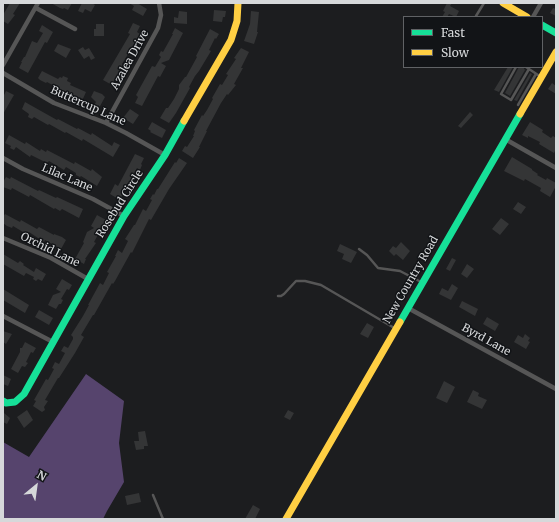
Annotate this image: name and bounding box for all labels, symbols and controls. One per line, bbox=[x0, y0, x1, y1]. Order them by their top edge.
legend bbox=[403, 16, 543, 68]
text: Fast bbox=[441, 25, 465, 40]
street label: Azalea Drive bbox=[108, 28, 152, 92]
text: Slow bbox=[441, 45, 469, 60]
street label: Buttercup Lane bbox=[48, 84, 128, 128]
street label: Lilac Lane bbox=[40, 161, 94, 195]
street label: Rosebud Circle bbox=[94, 168, 146, 240]
street label: Orchid Lane bbox=[18, 230, 82, 270]
street label: New Country Road bbox=[381, 234, 441, 326]
street label: Byrd Lane bbox=[459, 321, 513, 359]
north arrow bbox=[16, 466, 56, 506]
text: N bbox=[35, 467, 49, 484]

